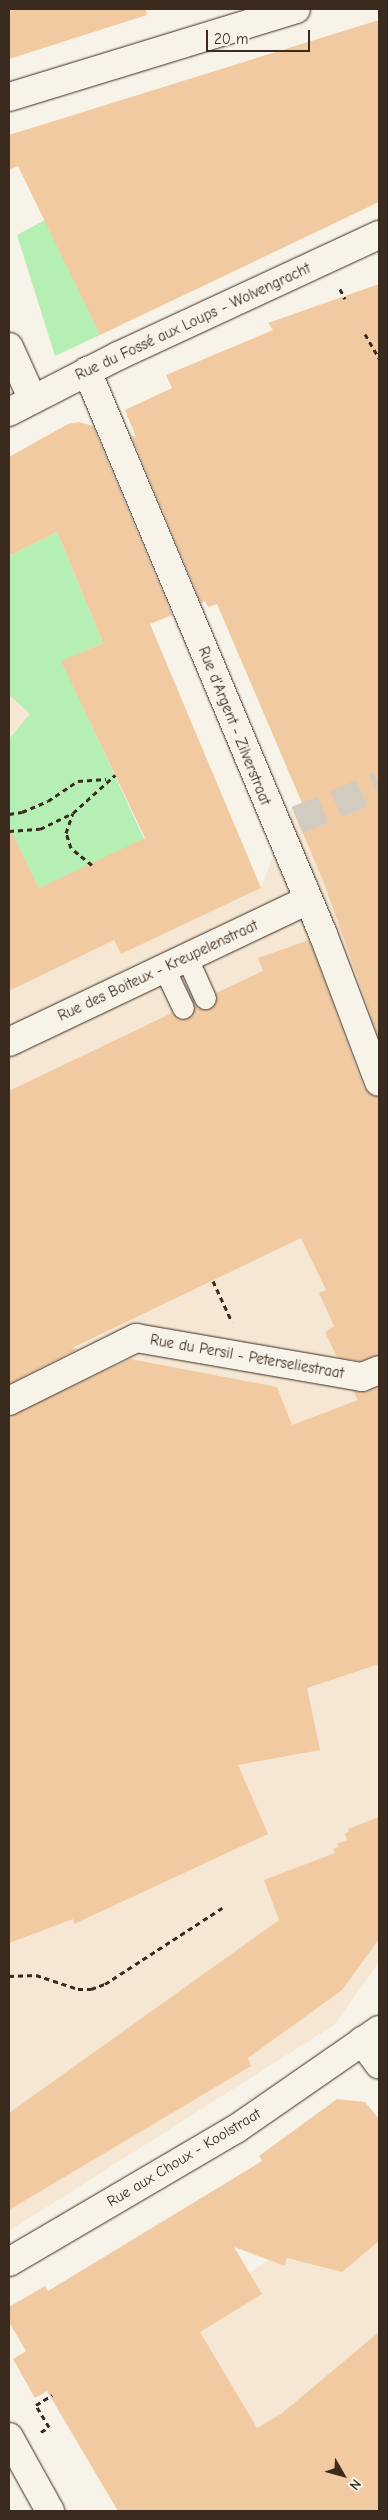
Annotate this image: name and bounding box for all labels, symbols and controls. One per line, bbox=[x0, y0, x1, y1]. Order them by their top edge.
scale bar bbox=[208, 20, 312, 52]
text: 20 m bbox=[214, 30, 248, 48]
street label: Rue du Fossé aux Loups - Wolvengracht bbox=[73, 259, 313, 385]
street label: Rue d'Argent - Zilverstraat bbox=[194, 644, 274, 808]
street label: Rue des Boiteux - Kreupelenstraat bbox=[55, 917, 261, 1025]
street label: Rue du Persil - Peterseliestraat bbox=[149, 1331, 345, 1383]
street label: Rue aux Choux - Koolstraat bbox=[104, 2105, 264, 2211]
north arrow bbox=[318, 2450, 368, 2500]
text: N bbox=[346, 2476, 365, 2493]

